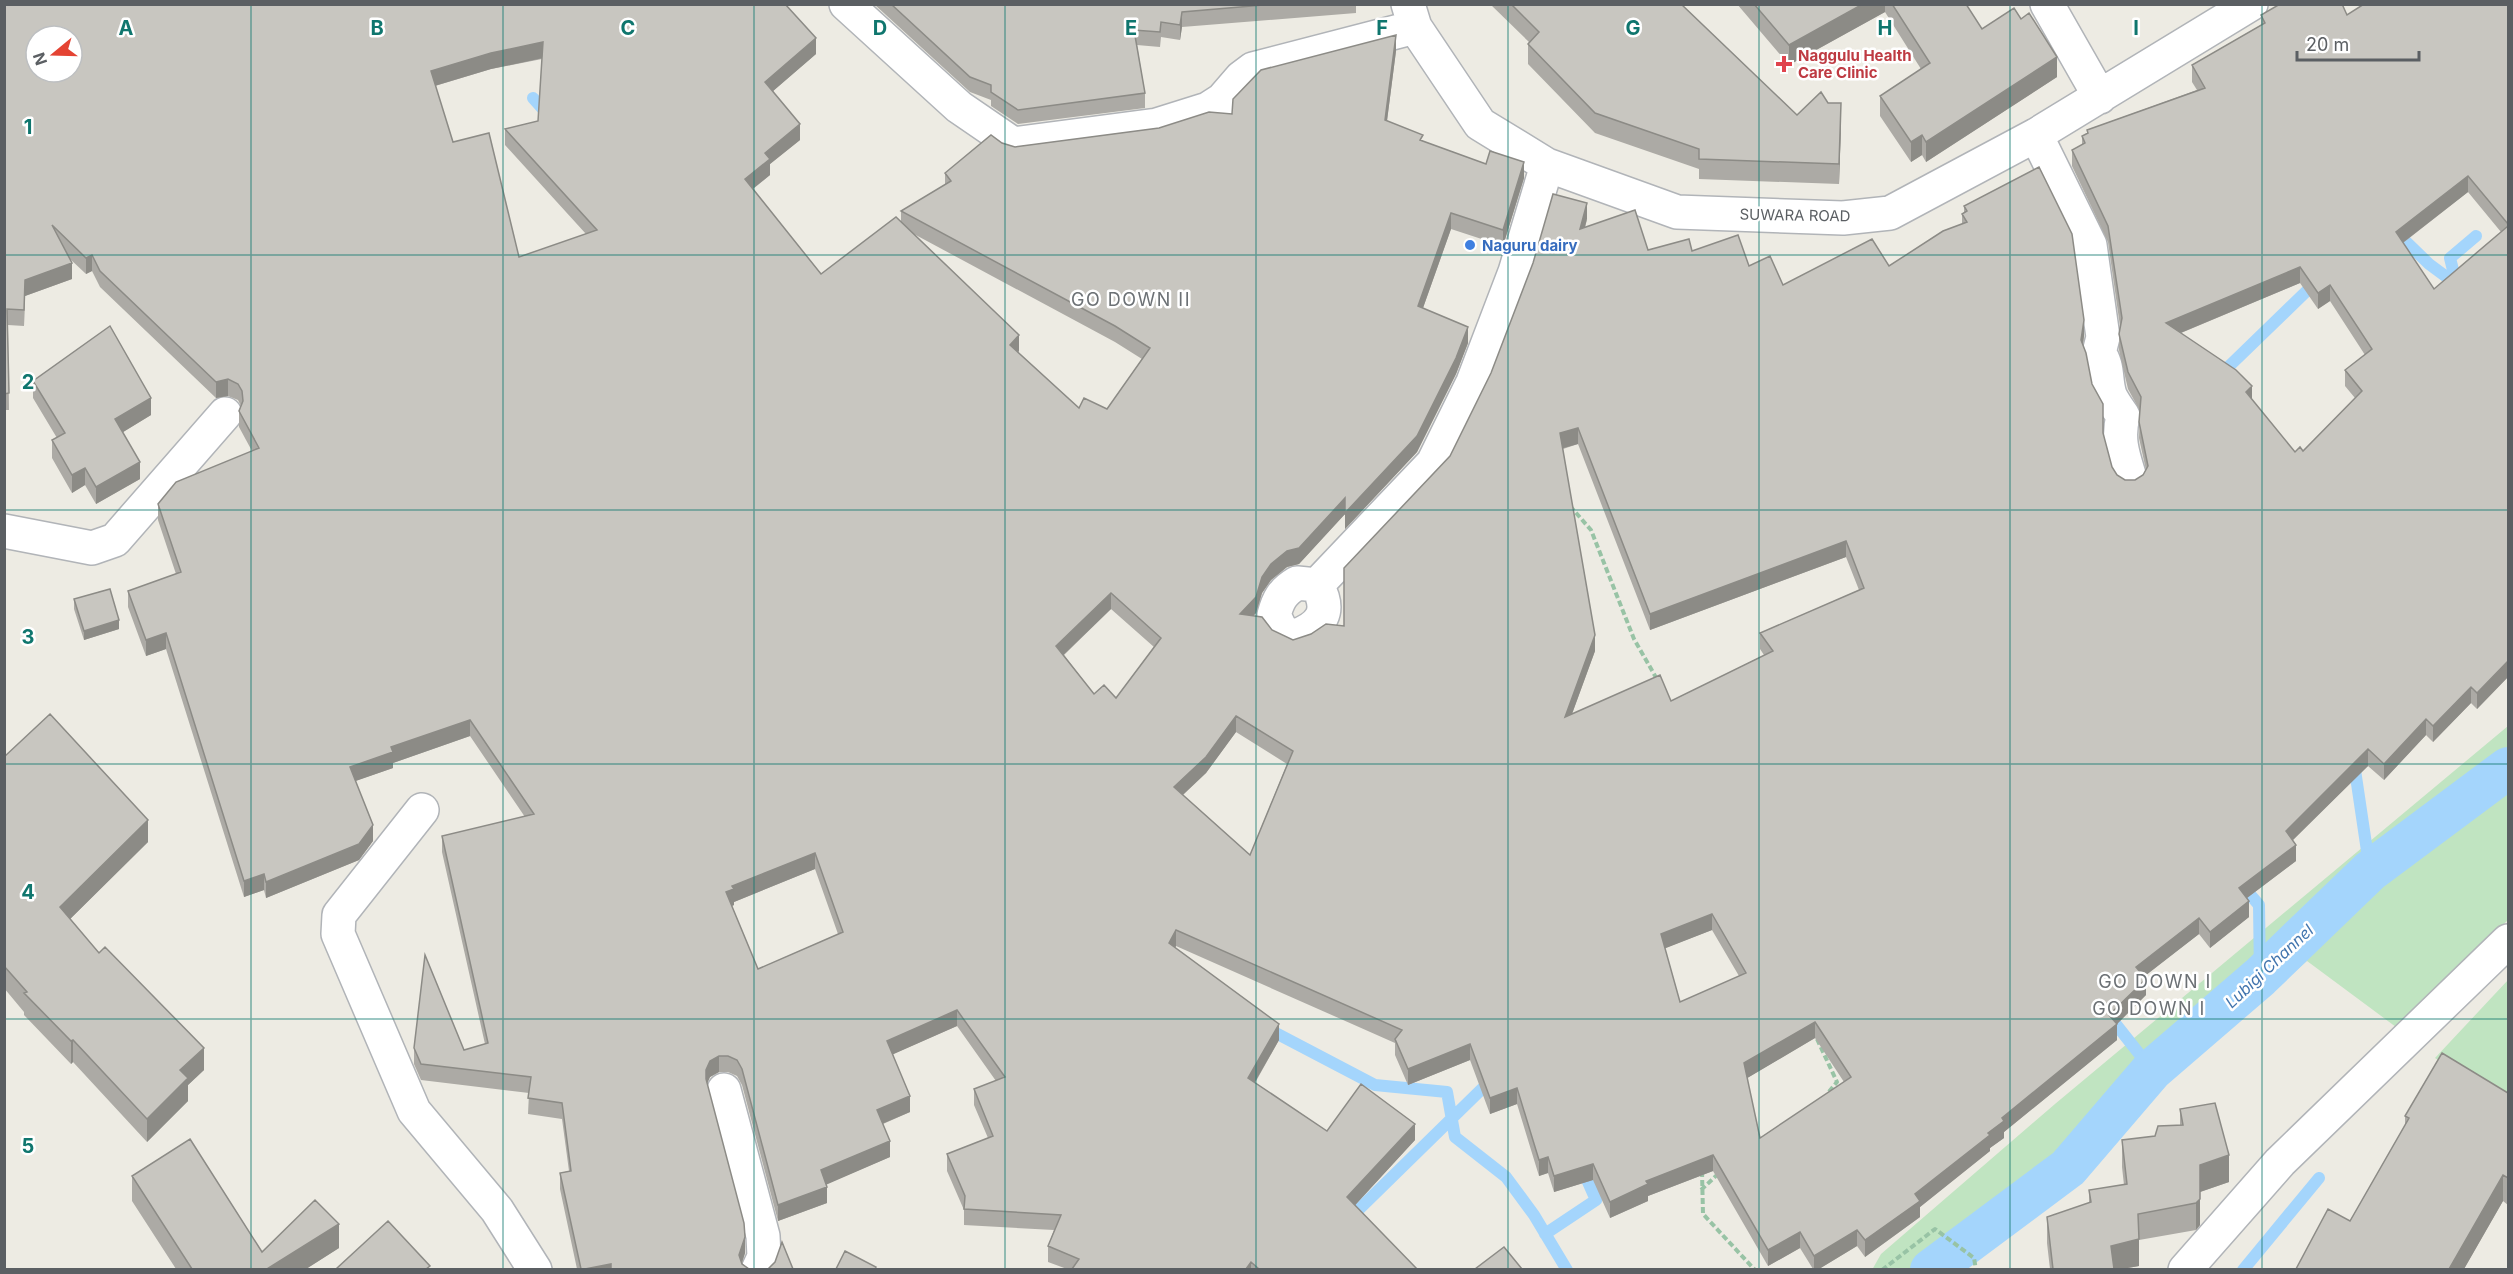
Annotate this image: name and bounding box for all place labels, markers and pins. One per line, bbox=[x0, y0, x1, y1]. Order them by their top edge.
place label: Naggulu Health Care Clinic bbox=[1798, 46, 1912, 82]
marker: Naggulu Health Care Clinic bbox=[1775, 55, 1793, 73]
place label: Naguru dairy bbox=[1482, 236, 1578, 255]
marker: Naguru dairy bbox=[1463, 238, 1477, 252]

